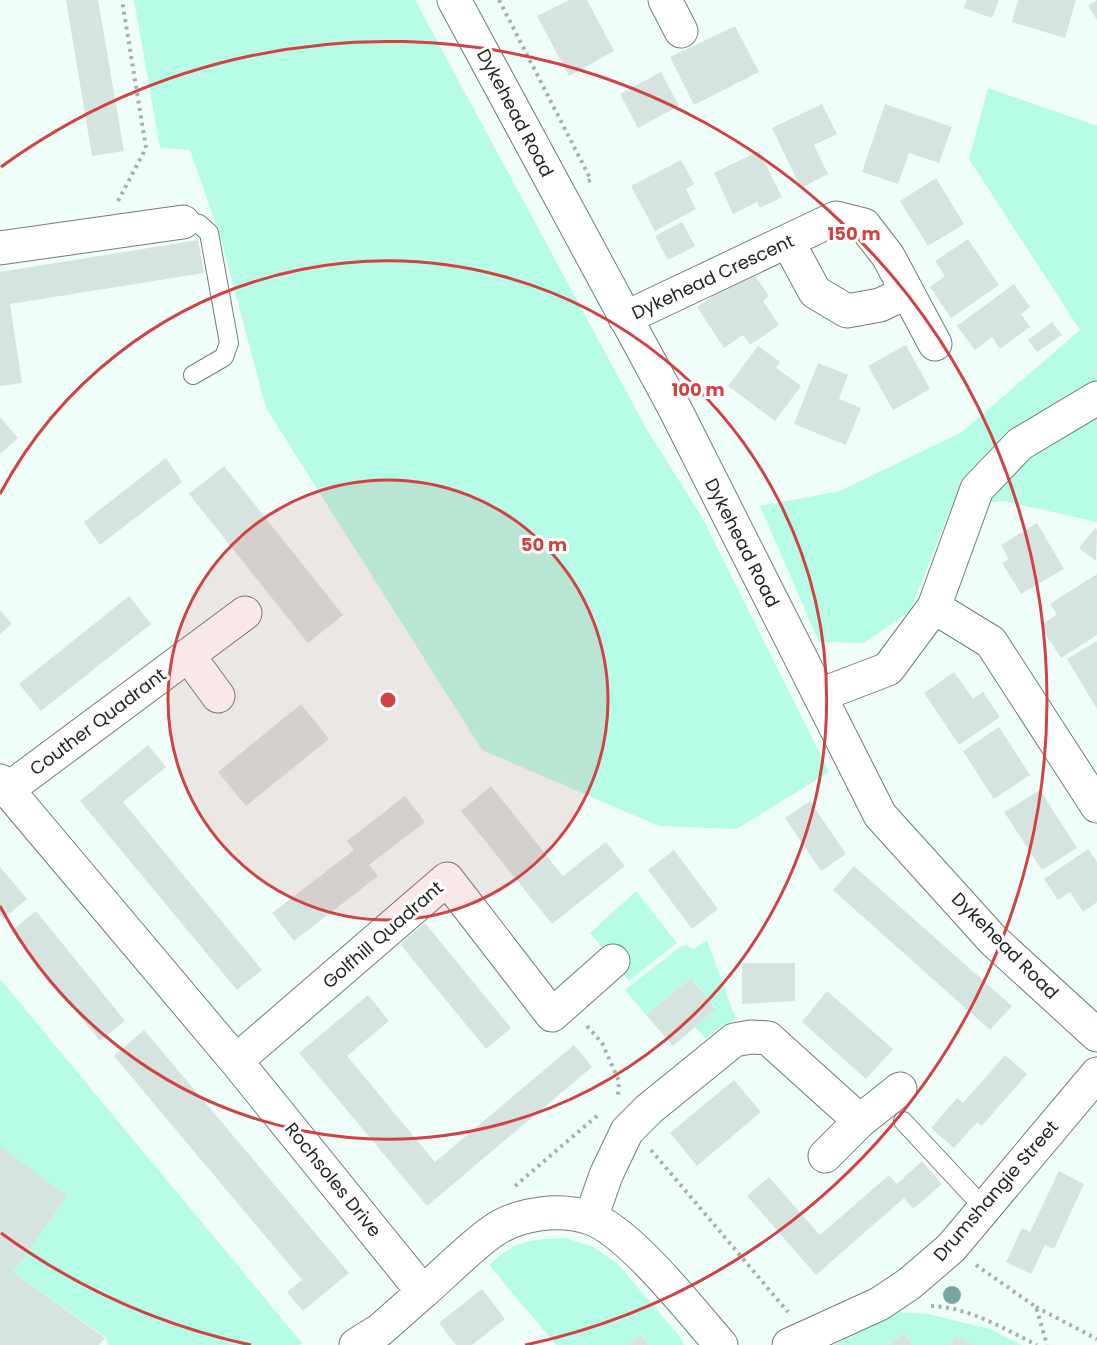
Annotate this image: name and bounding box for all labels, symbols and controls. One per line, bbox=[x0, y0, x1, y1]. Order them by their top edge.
street label: Dykehead Road bbox=[471, 44, 560, 181]
text: 150 m bbox=[827, 221, 881, 246]
street label: Dykehead Crescent bbox=[628, 228, 798, 325]
text: 100 m bbox=[671, 377, 725, 402]
street label: Dykehead Road bbox=[699, 474, 786, 612]
text: 50 m bbox=[521, 532, 567, 557]
street label: Couther Quadrant bbox=[24, 662, 171, 781]
centre of rings bbox=[378, 690, 398, 710]
street label: Golfhill Quadrant bbox=[317, 875, 448, 994]
street label: Dykehead Road bbox=[946, 887, 1064, 1005]
street label: Drumshangie Street bbox=[927, 1115, 1064, 1267]
street label: Rochsoles Drive bbox=[279, 1117, 387, 1242]

